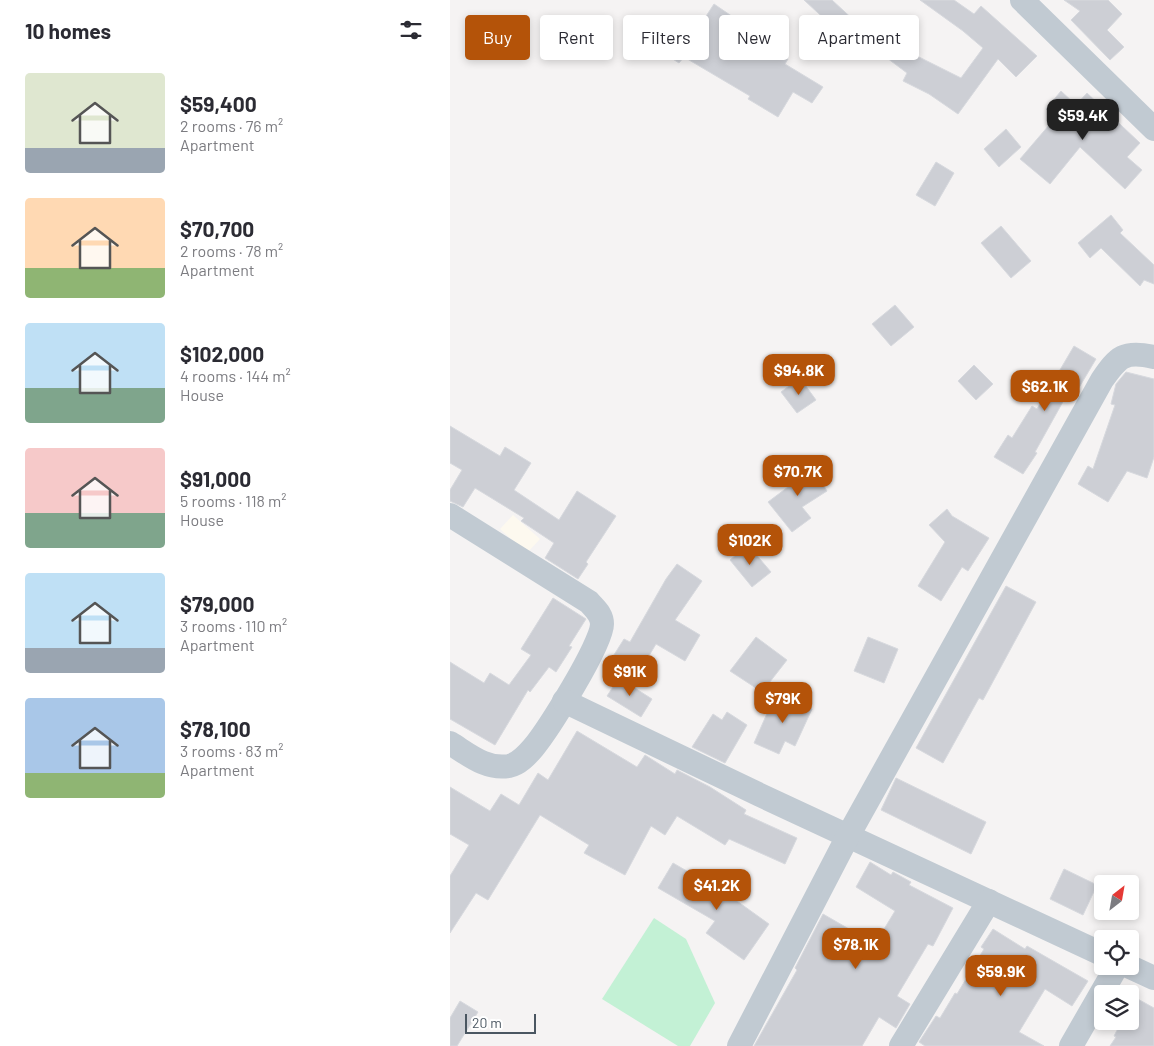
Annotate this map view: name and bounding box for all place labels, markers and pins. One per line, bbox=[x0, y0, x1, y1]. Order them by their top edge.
pin: $59.4K bbox=[1042, 98, 1124, 141]
pin: $94.8K bbox=[758, 354, 840, 396]
pin: $62.1K bbox=[1004, 370, 1086, 412]
pin: $70.7K bbox=[757, 454, 839, 497]
pin: $102K bbox=[715, 524, 785, 566]
pin: $91K bbox=[600, 654, 660, 697]
pin: $79K bbox=[753, 682, 813, 724]
pin: $41.2K bbox=[676, 868, 758, 911]
pin: $78.1K bbox=[815, 928, 897, 970]
pin: $59.9K bbox=[960, 954, 1042, 997]

